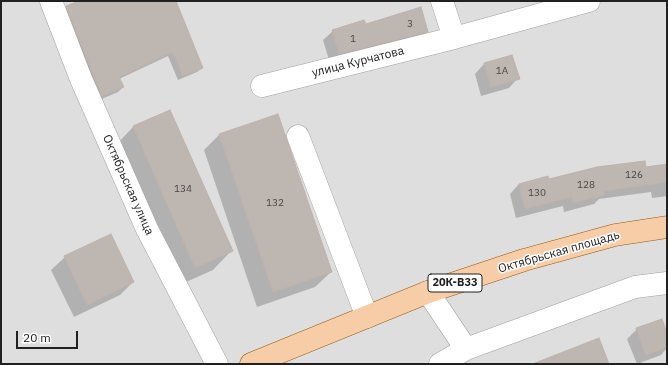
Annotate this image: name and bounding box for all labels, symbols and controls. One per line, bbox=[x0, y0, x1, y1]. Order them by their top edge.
house number: 3 bbox=[407, 18, 413, 30]
house number: 1 bbox=[350, 33, 356, 45]
street label: улица Курчатова bbox=[310, 44, 406, 80]
house number: 1А bbox=[496, 65, 508, 77]
street label: Октябрьская улица bbox=[99, 133, 157, 237]
house number: 126 bbox=[625, 169, 643, 181]
house number: 128 bbox=[577, 179, 595, 191]
house number: 134 bbox=[174, 183, 192, 195]
house number: 130 bbox=[528, 187, 546, 199]
house number: 132 bbox=[266, 197, 284, 209]
street label: Октябрьская площадь bbox=[497, 228, 621, 276]
road number: 20К-В33 bbox=[428, 274, 482, 292]
scale bar bbox=[18, 323, 80, 349]
text: 20 m bbox=[23, 330, 51, 345]

